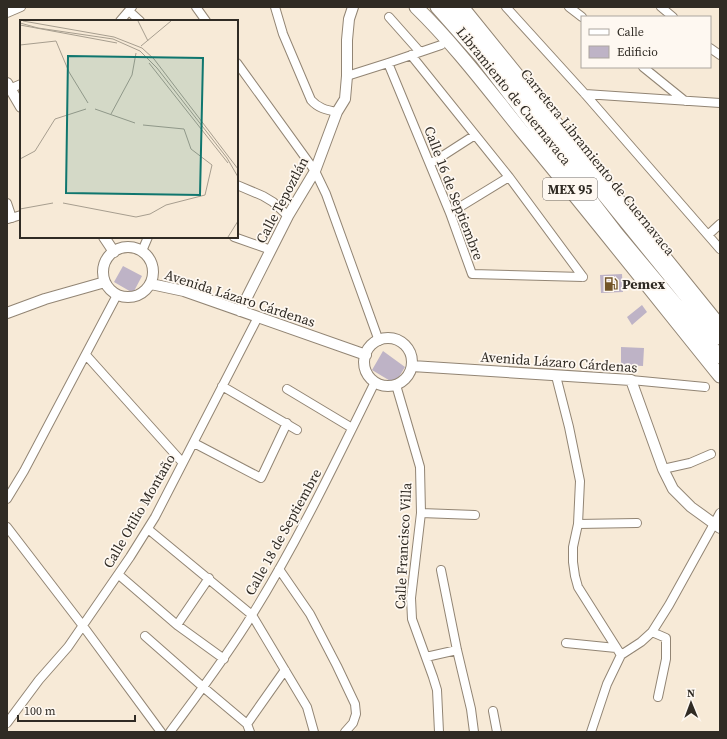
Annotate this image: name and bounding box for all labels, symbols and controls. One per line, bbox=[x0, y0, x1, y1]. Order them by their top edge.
legend bbox=[581, 16, 711, 68]
inset map bbox=[20, 20, 238, 238]
street label: Libramiento de Cuernavaca bbox=[452, 23, 577, 170]
text: Calle bbox=[617, 24, 644, 40]
text: Edificio bbox=[617, 44, 658, 60]
street label: Carretera Libramiento de Cuernavaca bbox=[516, 64, 680, 260]
street label: Calle 16 de Septiembre bbox=[419, 123, 489, 263]
street label: Calle Tepoztlán bbox=[251, 153, 313, 247]
road number: MEX 95 bbox=[543, 178, 597, 200]
street label: Avenida Lázaro Cárdenas bbox=[162, 264, 318, 332]
place label: Pemex bbox=[622, 274, 665, 294]
fuel station icon: Pemex bbox=[603, 276, 619, 292]
street label: Avenida Lázaro Cárdenas bbox=[480, 347, 638, 377]
street label: Calle Otilio Montaño bbox=[98, 450, 180, 572]
street label: Calle 18 de Septiembre bbox=[240, 465, 326, 599]
street label: Calle Francisco Villa bbox=[390, 481, 416, 610]
north arrow bbox=[671, 683, 711, 723]
text: N bbox=[687, 686, 695, 701]
scale bar bbox=[18, 697, 135, 723]
text: 100 m bbox=[24, 703, 56, 719]

